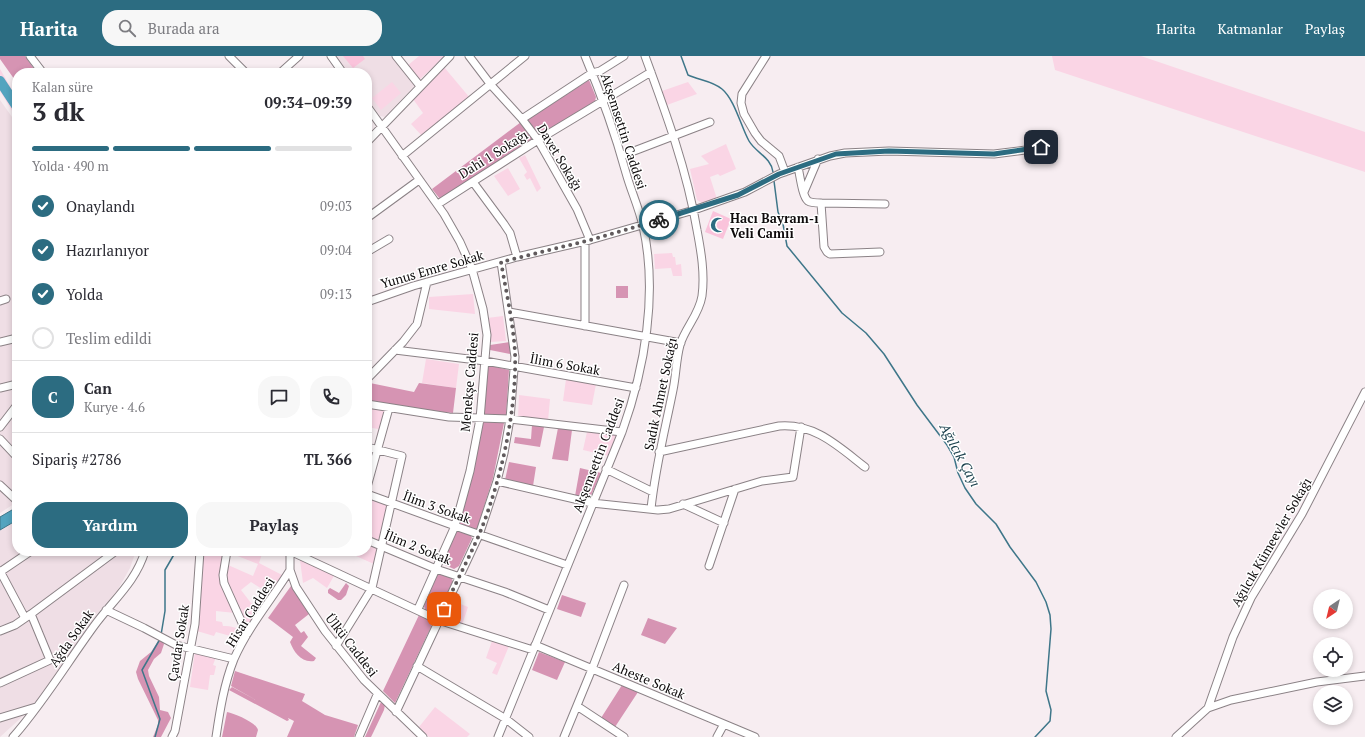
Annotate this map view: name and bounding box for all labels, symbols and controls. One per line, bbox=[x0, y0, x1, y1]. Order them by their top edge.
search box bbox=[102, 10, 382, 46]
text: Harita bbox=[20, 16, 78, 41]
icon: search bbox=[116, 17, 138, 39]
text: Burada ara bbox=[148, 18, 220, 38]
text: Harita bbox=[1156, 19, 1195, 38]
text: Katmanlar bbox=[1217, 19, 1283, 38]
text: Paylaş bbox=[1305, 19, 1345, 38]
street label: Akşemsettin Caddesi bbox=[597, 71, 651, 192]
text: Kalan süre bbox=[32, 78, 93, 96]
text: 09:34–09:39 bbox=[265, 92, 352, 112]
text: 3 dk bbox=[32, 94, 84, 128]
street label: Davet Sokağı bbox=[533, 120, 587, 194]
street label: Dahi 1 Sokağı bbox=[455, 125, 531, 182]
pin bbox=[1024, 130, 1058, 164]
icon: home bbox=[1030, 136, 1052, 158]
text: Yolda · 490 m bbox=[32, 157, 109, 175]
icon: check bbox=[32, 195, 54, 217]
text: Onaylandı bbox=[66, 196, 135, 216]
text: 09:03 bbox=[320, 197, 352, 215]
courier bbox=[639, 200, 679, 240]
icon: bike bbox=[648, 209, 670, 231]
place label: Hacı Bayram-ı Veli Camii bbox=[730, 209, 818, 242]
mosque icon: Hacı Bayram-ı Veli Camii bbox=[709, 216, 727, 234]
icon: check bbox=[32, 239, 54, 261]
text: Hazırlanıyor bbox=[66, 240, 149, 260]
text: 09:04 bbox=[320, 241, 352, 259]
street label: Yunus Emre Sokak bbox=[378, 246, 486, 292]
icon: check bbox=[32, 283, 54, 305]
text: Yolda bbox=[66, 284, 103, 304]
text: 09:13 bbox=[320, 285, 352, 303]
text: Teslim edildi bbox=[66, 328, 152, 348]
street label: Menekşe Caddesi bbox=[456, 331, 482, 433]
street label: Sadık Ahmet Sokağı bbox=[639, 336, 681, 452]
street label: İlim 6 Sokak bbox=[528, 349, 602, 379]
button: chat bbox=[258, 376, 300, 418]
button: phone bbox=[310, 376, 352, 418]
text: Can bbox=[84, 378, 112, 398]
text: C bbox=[48, 387, 58, 407]
street label: Akşemsettin Caddesi bbox=[568, 395, 628, 515]
text: Kurye · 4.6 bbox=[84, 398, 145, 416]
water label: Ağılcık Çayı bbox=[935, 418, 985, 490]
text: Sipariş #2786 bbox=[32, 449, 121, 469]
text: TL 366 bbox=[304, 449, 352, 469]
street label: Ağılcık Kümeevler Sokağı bbox=[1227, 474, 1315, 610]
street label: İlim 3 Sokak bbox=[401, 486, 474, 528]
button: Yardım bbox=[32, 502, 188, 548]
button: Paylaş bbox=[196, 502, 352, 548]
street label: İlim 2 Sokak bbox=[382, 525, 455, 569]
street label: Hisar Caddesi bbox=[221, 574, 279, 650]
north arrow bbox=[1313, 589, 1353, 629]
map controls bbox=[1313, 589, 1353, 725]
pin bbox=[427, 592, 461, 626]
icon: bag bbox=[433, 598, 455, 620]
street label: Çavdar Sokak bbox=[163, 603, 193, 683]
street label: Ağda Sokak bbox=[45, 605, 98, 670]
street label: Ülkü Caddesi bbox=[322, 610, 382, 680]
button: locate bbox=[1313, 637, 1353, 677]
street label: Aheste Sokak bbox=[610, 657, 688, 704]
button: layers bbox=[1313, 685, 1353, 725]

